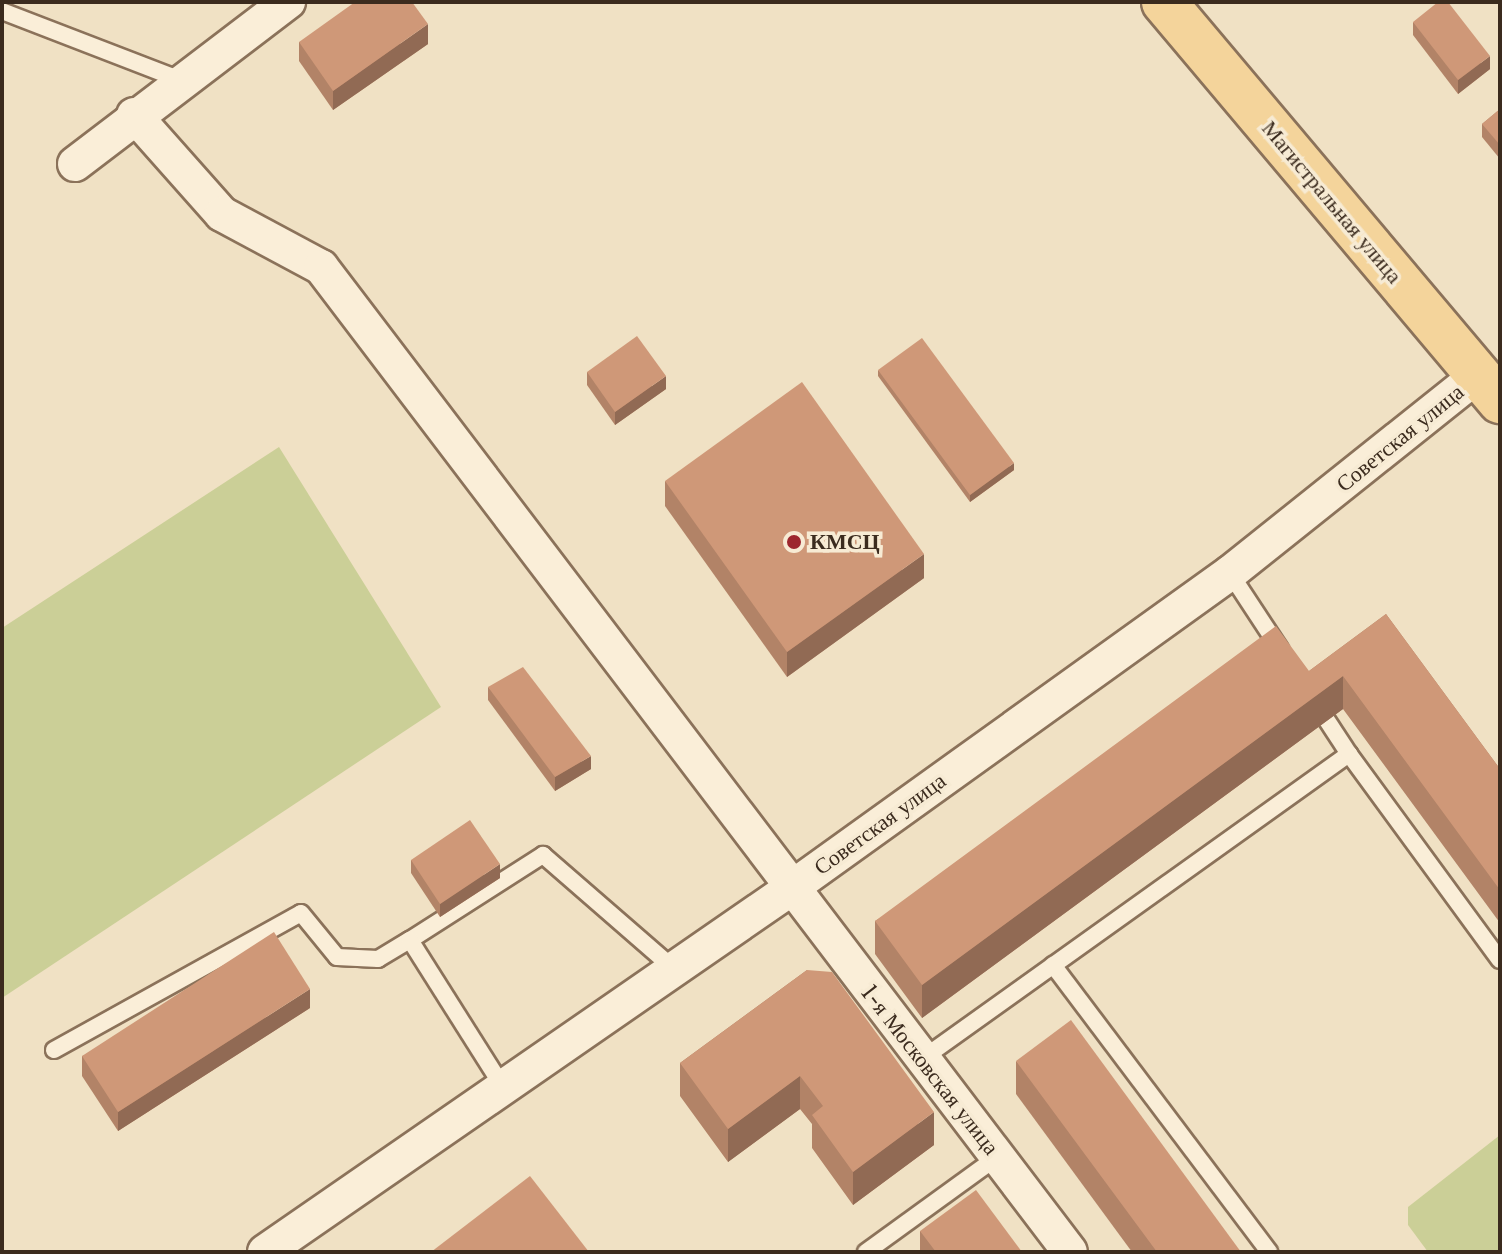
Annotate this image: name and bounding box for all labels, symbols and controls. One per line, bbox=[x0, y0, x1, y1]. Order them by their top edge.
street label: Магистральная улица bbox=[1256, 115, 1408, 289]
street label: Советская улица bbox=[1331, 379, 1469, 497]
place label: КМСЦ bbox=[810, 529, 880, 555]
marker: КМСЦ bbox=[785, 533, 803, 551]
street label: Советская улица bbox=[809, 767, 951, 881]
street label: 1-я Московская улица bbox=[855, 980, 1005, 1160]

